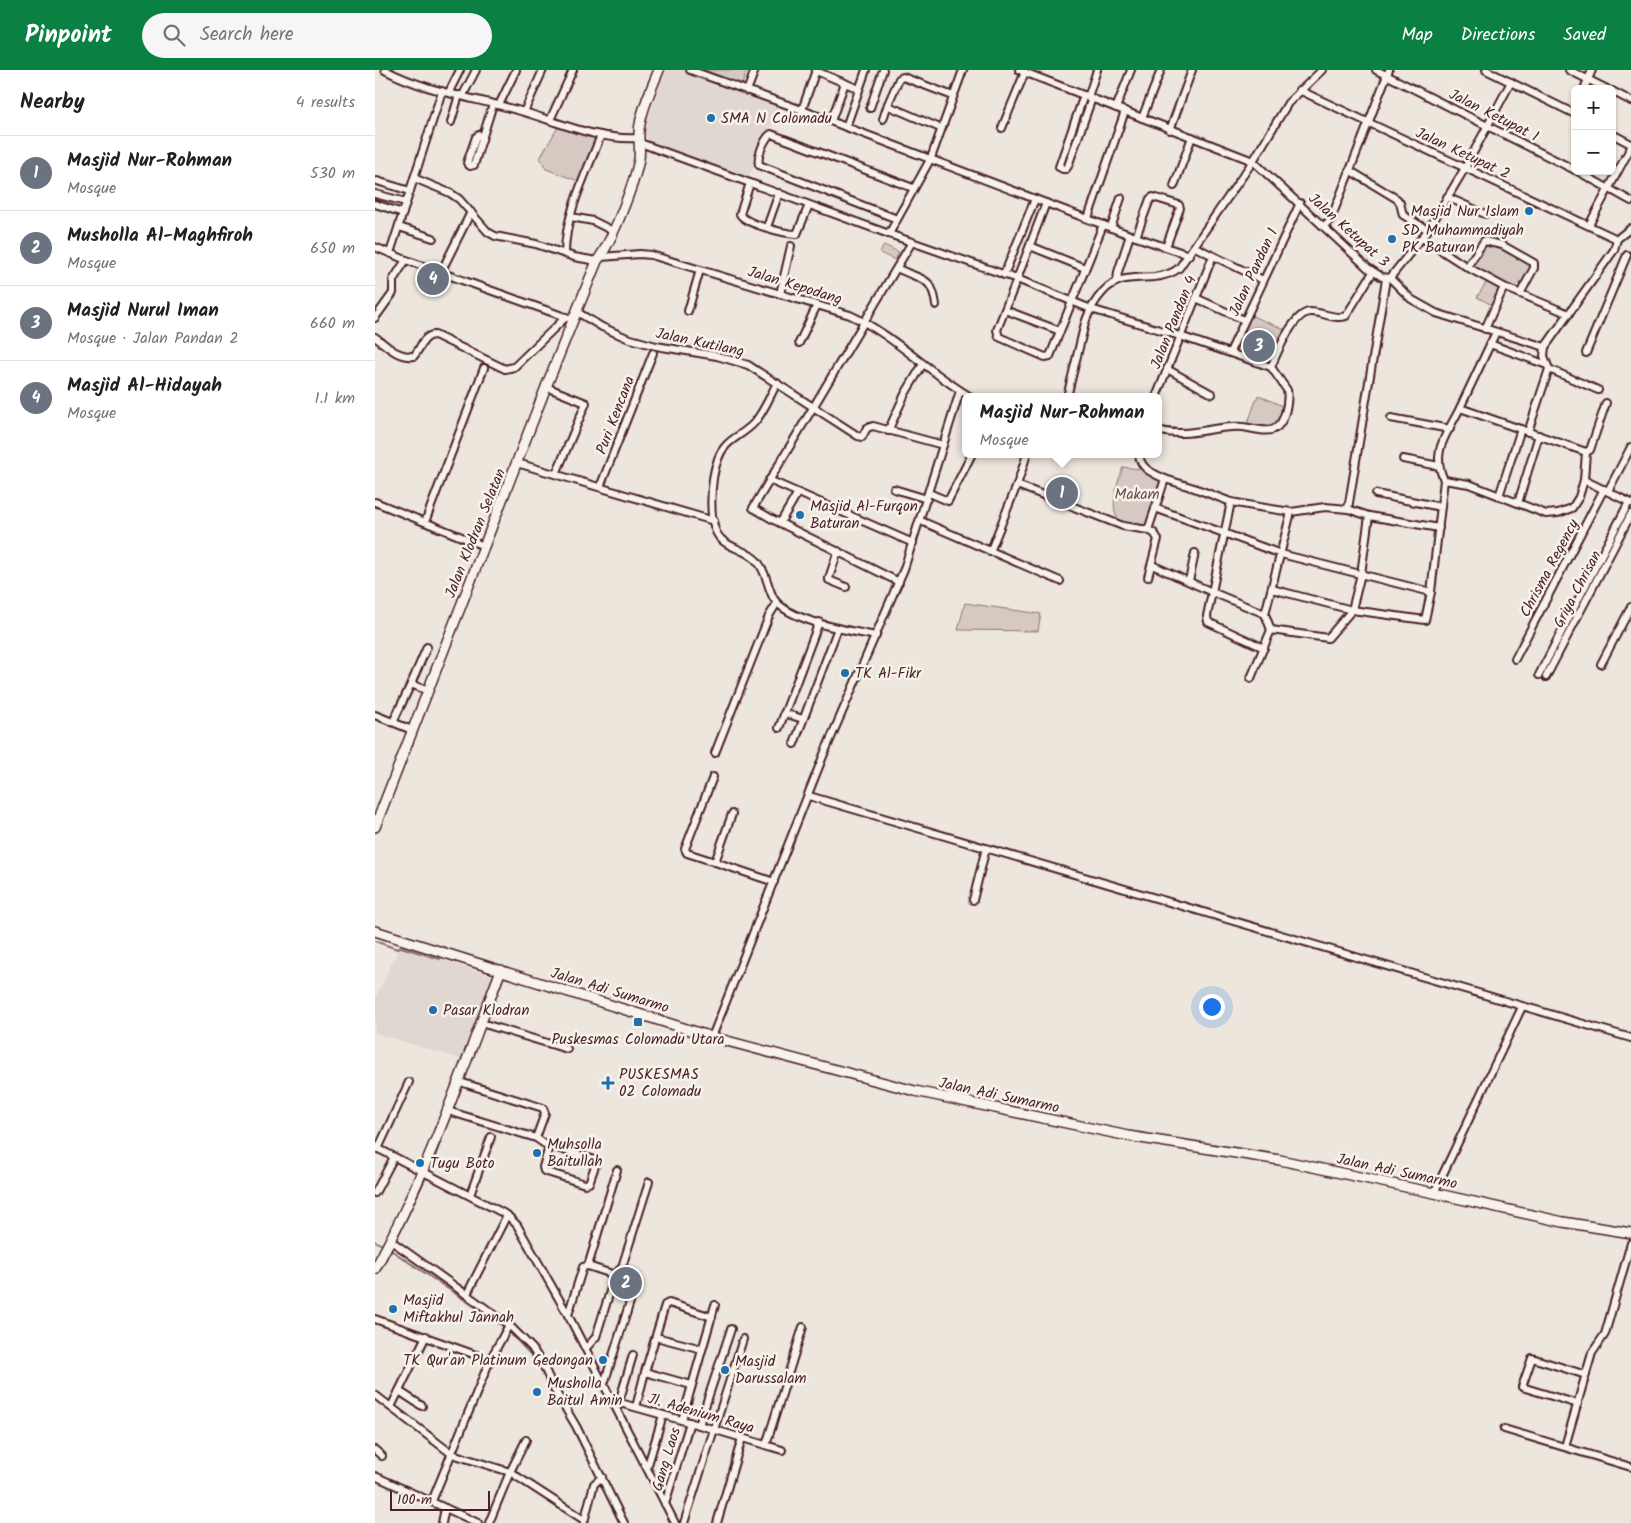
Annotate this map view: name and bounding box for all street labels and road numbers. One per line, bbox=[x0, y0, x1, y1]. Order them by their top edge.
street label: Jalan Ketupat 1 bbox=[1444, 83, 1543, 149]
street label: Jalan Ketupat 2 bbox=[1411, 121, 1514, 186]
street label: Jalan Ketupat 3 bbox=[1302, 188, 1395, 274]
street label: Jalan Pandan 1 bbox=[1223, 224, 1285, 321]
street label: Jalan Kepodang bbox=[744, 260, 845, 312]
street label: Jalan Pandan 4 bbox=[1144, 272, 1204, 373]
street label: Jalan Kutilang bbox=[653, 322, 746, 364]
street label: Puri Kencana bbox=[590, 373, 642, 458]
street label: Jalan Klodran Selatan bbox=[439, 465, 513, 602]
street label: Chrisma Regency bbox=[1514, 514, 1586, 622]
street label: Griya Chrisan bbox=[1547, 546, 1608, 633]
street label: Jalan Adi Sumarmo bbox=[547, 962, 672, 1020]
street label: Jalan Adi Sumarmo bbox=[936, 1071, 1062, 1121]
street label: Jalan Adi Sumarmo bbox=[1334, 1147, 1460, 1197]
street label: Jl. Adenium Raya bbox=[644, 1387, 757, 1441]
street label: Gang Laos bbox=[646, 1424, 688, 1494]

